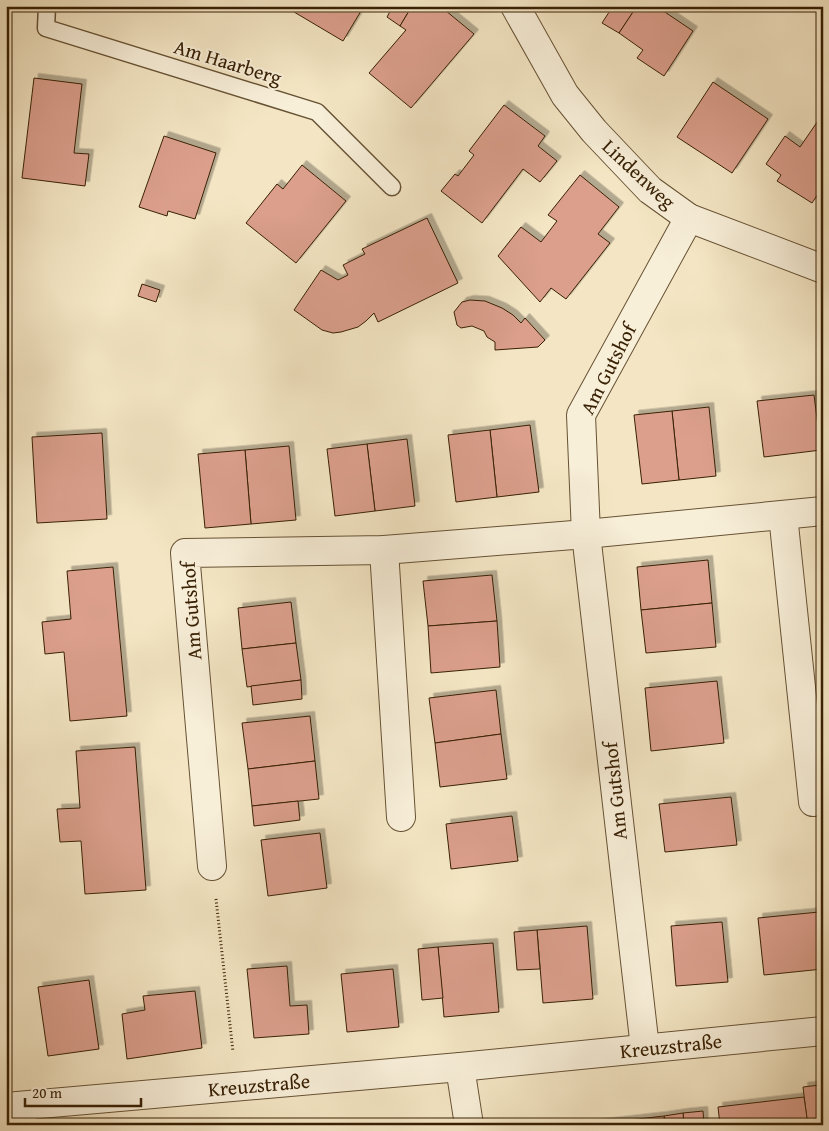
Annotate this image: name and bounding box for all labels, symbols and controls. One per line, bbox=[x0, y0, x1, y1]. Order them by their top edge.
street label: Am Haarberg bbox=[171, 31, 286, 92]
street label: Lindenweg bbox=[596, 132, 683, 215]
street label: Am Gutshof bbox=[572, 316, 644, 419]
street label: Am Gutshof bbox=[172, 558, 208, 661]
street label: Am Gutshof bbox=[595, 738, 634, 841]
street label: Kreuzstraße bbox=[619, 1026, 723, 1065]
street label: Kreuzstraße bbox=[207, 1066, 311, 1103]
scale bar bbox=[25, 1076, 141, 1108]
text: 20 m bbox=[32, 1082, 63, 1103]

